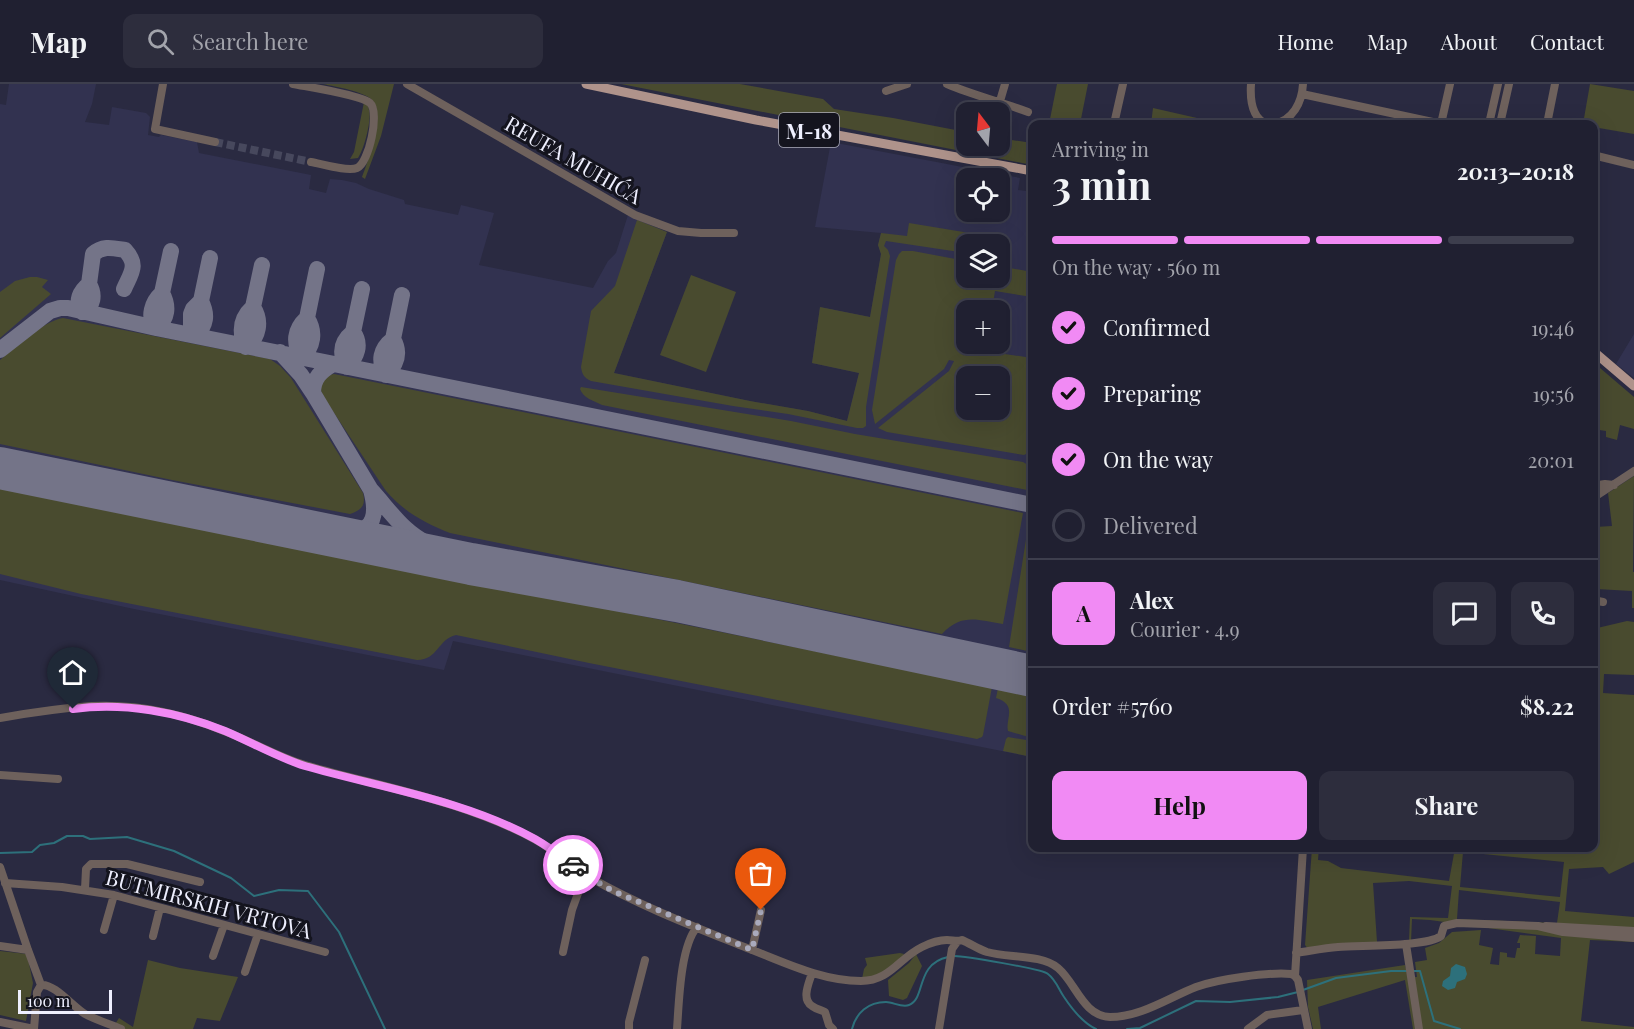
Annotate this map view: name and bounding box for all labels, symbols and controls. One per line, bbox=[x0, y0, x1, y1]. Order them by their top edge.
search box bbox=[123, 14, 543, 68]
text: Map bbox=[30, 23, 87, 60]
icon: search bbox=[144, 25, 177, 58]
text: Search here bbox=[192, 26, 308, 56]
text: Home bbox=[1278, 27, 1334, 55]
text: Map bbox=[1367, 27, 1408, 55]
text: About bbox=[1441, 27, 1497, 55]
text: Contact bbox=[1530, 27, 1604, 55]
north arrow bbox=[956, 102, 1010, 156]
map controls bbox=[956, 102, 1010, 420]
street label: REUFA MUHIĆA bbox=[501, 109, 648, 210]
road number: M-18 bbox=[779, 113, 839, 147]
text: Arriving in bbox=[1052, 135, 1149, 162]
text: 20:13–20:18 bbox=[1457, 156, 1574, 186]
text: 3 min bbox=[1052, 158, 1151, 210]
button: locate bbox=[956, 168, 1010, 222]
button: layers bbox=[956, 234, 1010, 288]
text: On the way · 560 m bbox=[1052, 253, 1220, 280]
button: + bbox=[956, 300, 1010, 354]
icon: check bbox=[1052, 311, 1085, 344]
text: Confirmed bbox=[1103, 312, 1210, 342]
text: 19:46 bbox=[1531, 314, 1574, 341]
button: − bbox=[956, 366, 1010, 420]
icon: check bbox=[1052, 377, 1085, 410]
text: Preparing bbox=[1103, 378, 1201, 408]
text: 19:56 bbox=[1532, 380, 1574, 407]
icon: check bbox=[1052, 443, 1085, 476]
text: On the way bbox=[1103, 444, 1213, 474]
text: 20:01 bbox=[1528, 446, 1574, 473]
text: Delivered bbox=[1103, 510, 1198, 540]
button: chat bbox=[1433, 582, 1496, 645]
button: phone bbox=[1511, 582, 1574, 645]
text: Alex bbox=[1130, 585, 1174, 615]
text: A bbox=[1076, 598, 1091, 628]
text: Courier · 4.9 bbox=[1130, 615, 1240, 642]
pin bbox=[47, 647, 98, 709]
icon: home bbox=[56, 656, 89, 689]
text: Order #5760 bbox=[1052, 691, 1173, 721]
text: $8.22 bbox=[1520, 691, 1574, 721]
button: Help bbox=[1052, 771, 1307, 840]
button: Share bbox=[1319, 771, 1574, 840]
courier bbox=[543, 835, 603, 895]
pin bbox=[735, 848, 786, 910]
icon: car bbox=[557, 849, 590, 882]
icon: bag bbox=[744, 857, 777, 890]
street label: BUTMIRSKIH VRTOVA bbox=[103, 862, 316, 944]
scale bar bbox=[18, 987, 112, 1014]
text: 100 m bbox=[27, 990, 70, 1011]

